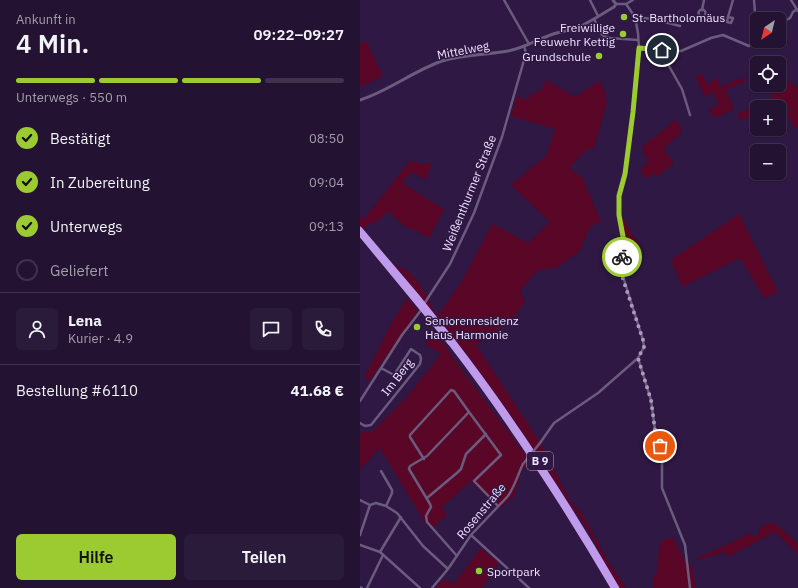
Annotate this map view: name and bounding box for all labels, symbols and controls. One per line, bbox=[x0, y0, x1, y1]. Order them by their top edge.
place label: St. Bartholomäus bbox=[632, 10, 725, 25]
text: Ankunft in bbox=[16, 11, 76, 28]
marker: St. Bartholomäus bbox=[619, 12, 629, 22]
north arrow bbox=[750, 12, 786, 48]
map controls bbox=[750, 12, 786, 180]
place label: Freiwillige Feuwehr Kettig bbox=[534, 20, 616, 49]
text: 09:22–09:27 bbox=[254, 25, 344, 44]
text: 4 Min. bbox=[16, 26, 89, 60]
marker: Freiwillige Feuwehr Kettig bbox=[618, 29, 628, 39]
pin bbox=[645, 33, 679, 67]
street label: Mittelweg bbox=[436, 37, 491, 62]
icon: home bbox=[651, 39, 673, 61]
place label: Grundschule bbox=[522, 49, 591, 64]
marker: Grundschule bbox=[594, 51, 604, 61]
button: locate bbox=[750, 56, 786, 92]
text: Unterwegs · 550 m bbox=[16, 89, 127, 106]
button: + bbox=[750, 100, 786, 136]
icon: check bbox=[16, 127, 38, 149]
text: Bestätigt bbox=[50, 129, 111, 148]
text: 08:50 bbox=[309, 130, 344, 147]
street label: Weißenthurmer Straße bbox=[439, 132, 499, 253]
button: − bbox=[750, 144, 786, 180]
icon: check bbox=[16, 171, 38, 193]
text: In Zubereitung bbox=[50, 173, 150, 192]
text: 09:04 bbox=[309, 174, 344, 191]
icon: check bbox=[16, 215, 38, 237]
text: Unterwegs bbox=[50, 217, 123, 236]
text: 09:13 bbox=[309, 218, 344, 235]
courier bbox=[602, 237, 642, 277]
icon: bike bbox=[611, 246, 633, 268]
text: Geliefert bbox=[50, 261, 109, 280]
button: person bbox=[16, 308, 58, 350]
button: chat bbox=[250, 308, 292, 350]
button: phone bbox=[302, 308, 344, 350]
text: Lena bbox=[68, 311, 102, 330]
place label: Seniorenresidenz Haus Harmonie bbox=[425, 313, 519, 342]
marker: Seniorenresidenz Haus Harmonie bbox=[412, 322, 422, 332]
text: Kurier · 4.9 bbox=[68, 330, 133, 347]
street label: Im Berg bbox=[378, 355, 417, 399]
text: Bestellung #6110 bbox=[16, 381, 138, 400]
text: 41.68 € bbox=[290, 381, 344, 400]
pin bbox=[643, 429, 677, 463]
icon: bag bbox=[649, 435, 671, 457]
road number: B 9 bbox=[527, 452, 553, 470]
street label: Rosenstraße bbox=[453, 480, 509, 542]
button: Hilfe bbox=[16, 534, 176, 580]
button: Teilen bbox=[184, 534, 344, 580]
place label: Sportpark bbox=[487, 564, 541, 579]
marker: Sportpark bbox=[474, 566, 484, 576]

